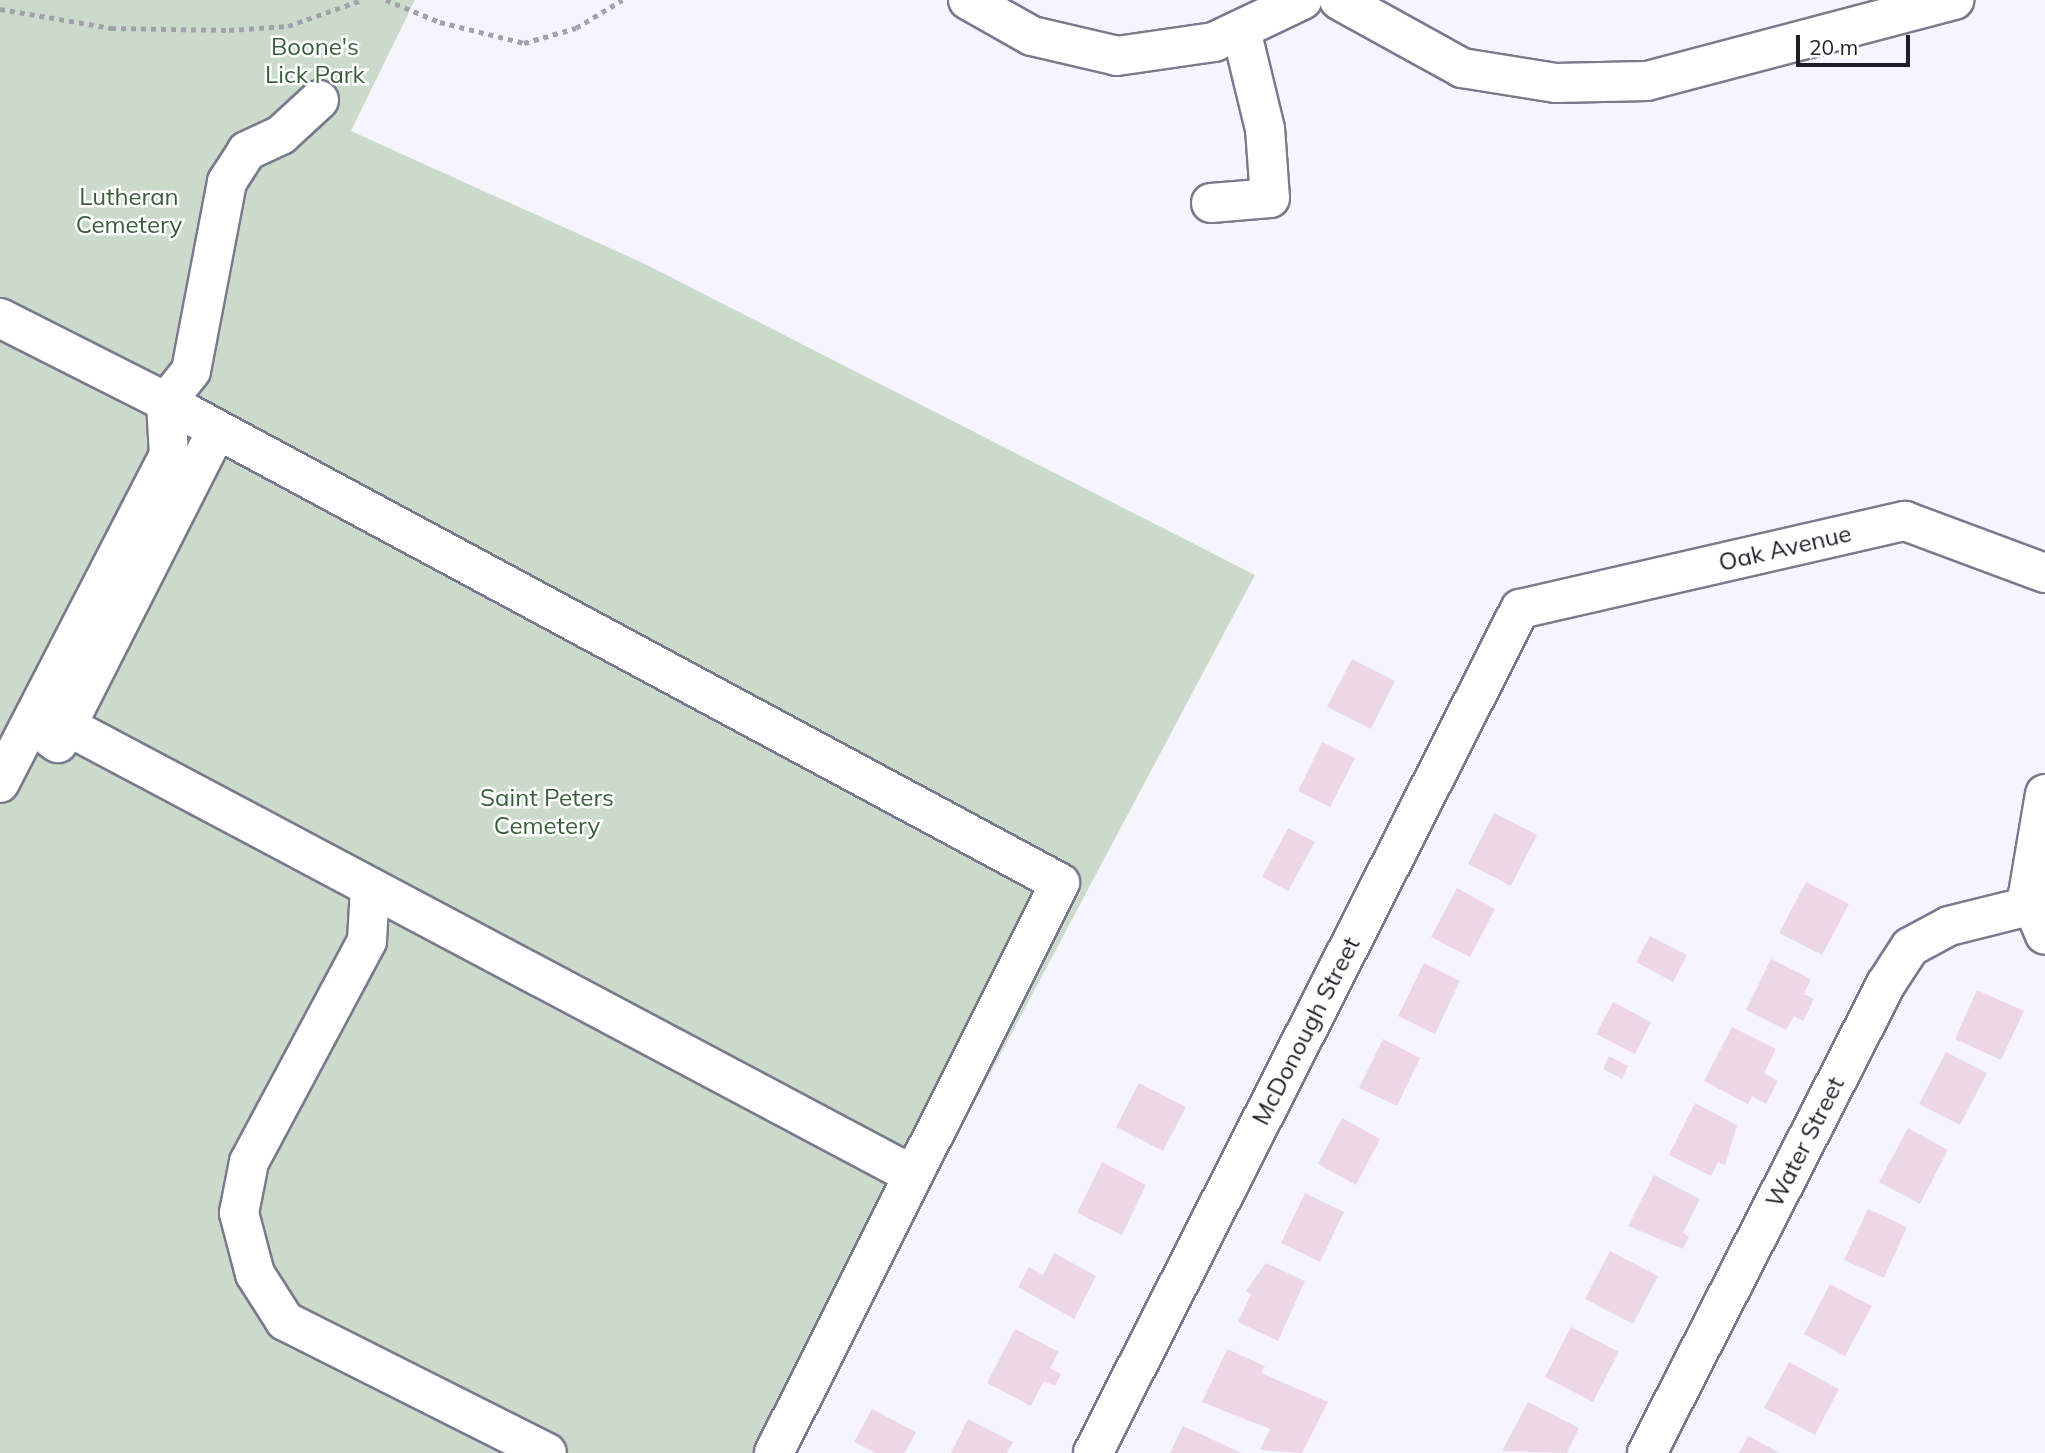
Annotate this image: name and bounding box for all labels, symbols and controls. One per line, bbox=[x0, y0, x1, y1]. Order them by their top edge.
scale bar bbox=[1800, 21, 1914, 65]
park label: Boone's Lick Park bbox=[265, 33, 365, 89]
text: 20 m bbox=[1809, 34, 1858, 60]
park label: Lutheran Cemetery bbox=[76, 183, 182, 239]
street label: Oak Avenue bbox=[1716, 519, 1854, 577]
park label: Saint Peters Cemetery bbox=[480, 784, 614, 840]
street label: McDonough Street bbox=[1246, 932, 1366, 1130]
street label: Water Street bbox=[1760, 1072, 1850, 1212]

